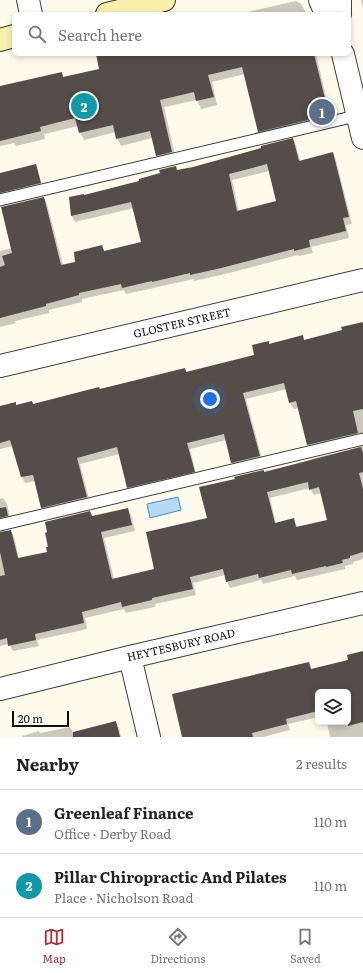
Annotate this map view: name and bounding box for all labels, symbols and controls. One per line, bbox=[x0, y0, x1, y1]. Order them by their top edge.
search box bbox=[12, 12, 351, 56]
icon: search bbox=[26, 23, 48, 45]
text: Search here bbox=[58, 23, 142, 46]
pin: 2 bbox=[71, 91, 97, 121]
pin: 1 bbox=[309, 97, 335, 127]
street label: GLOSTER STREET bbox=[132, 303, 232, 341]
your location bbox=[200, 389, 220, 409]
street label: HEYTESBURY ROAD bbox=[125, 624, 236, 664]
map controls bbox=[315, 689, 351, 725]
button: layers bbox=[315, 689, 351, 725]
scale bar bbox=[12, 709, 69, 728]
text: 20 m bbox=[18, 710, 43, 726]
text: Nearby bbox=[16, 751, 79, 776]
text: 2 results bbox=[296, 754, 347, 773]
text: Greenleaf Finance bbox=[54, 801, 194, 824]
text: 1 bbox=[26, 812, 32, 831]
text: 110 m bbox=[314, 812, 347, 831]
text: Office · Derby Road bbox=[54, 824, 171, 843]
text: Pillar Chiropractic And Pilates bbox=[54, 865, 287, 888]
text: 2 bbox=[26, 876, 32, 895]
text: 110 m bbox=[314, 876, 347, 895]
text: Place · Nicholson Road bbox=[54, 888, 193, 907]
tab: Map bbox=[42, 926, 66, 966]
tab: Directions bbox=[150, 926, 205, 966]
tab: Saved bbox=[290, 926, 321, 966]

